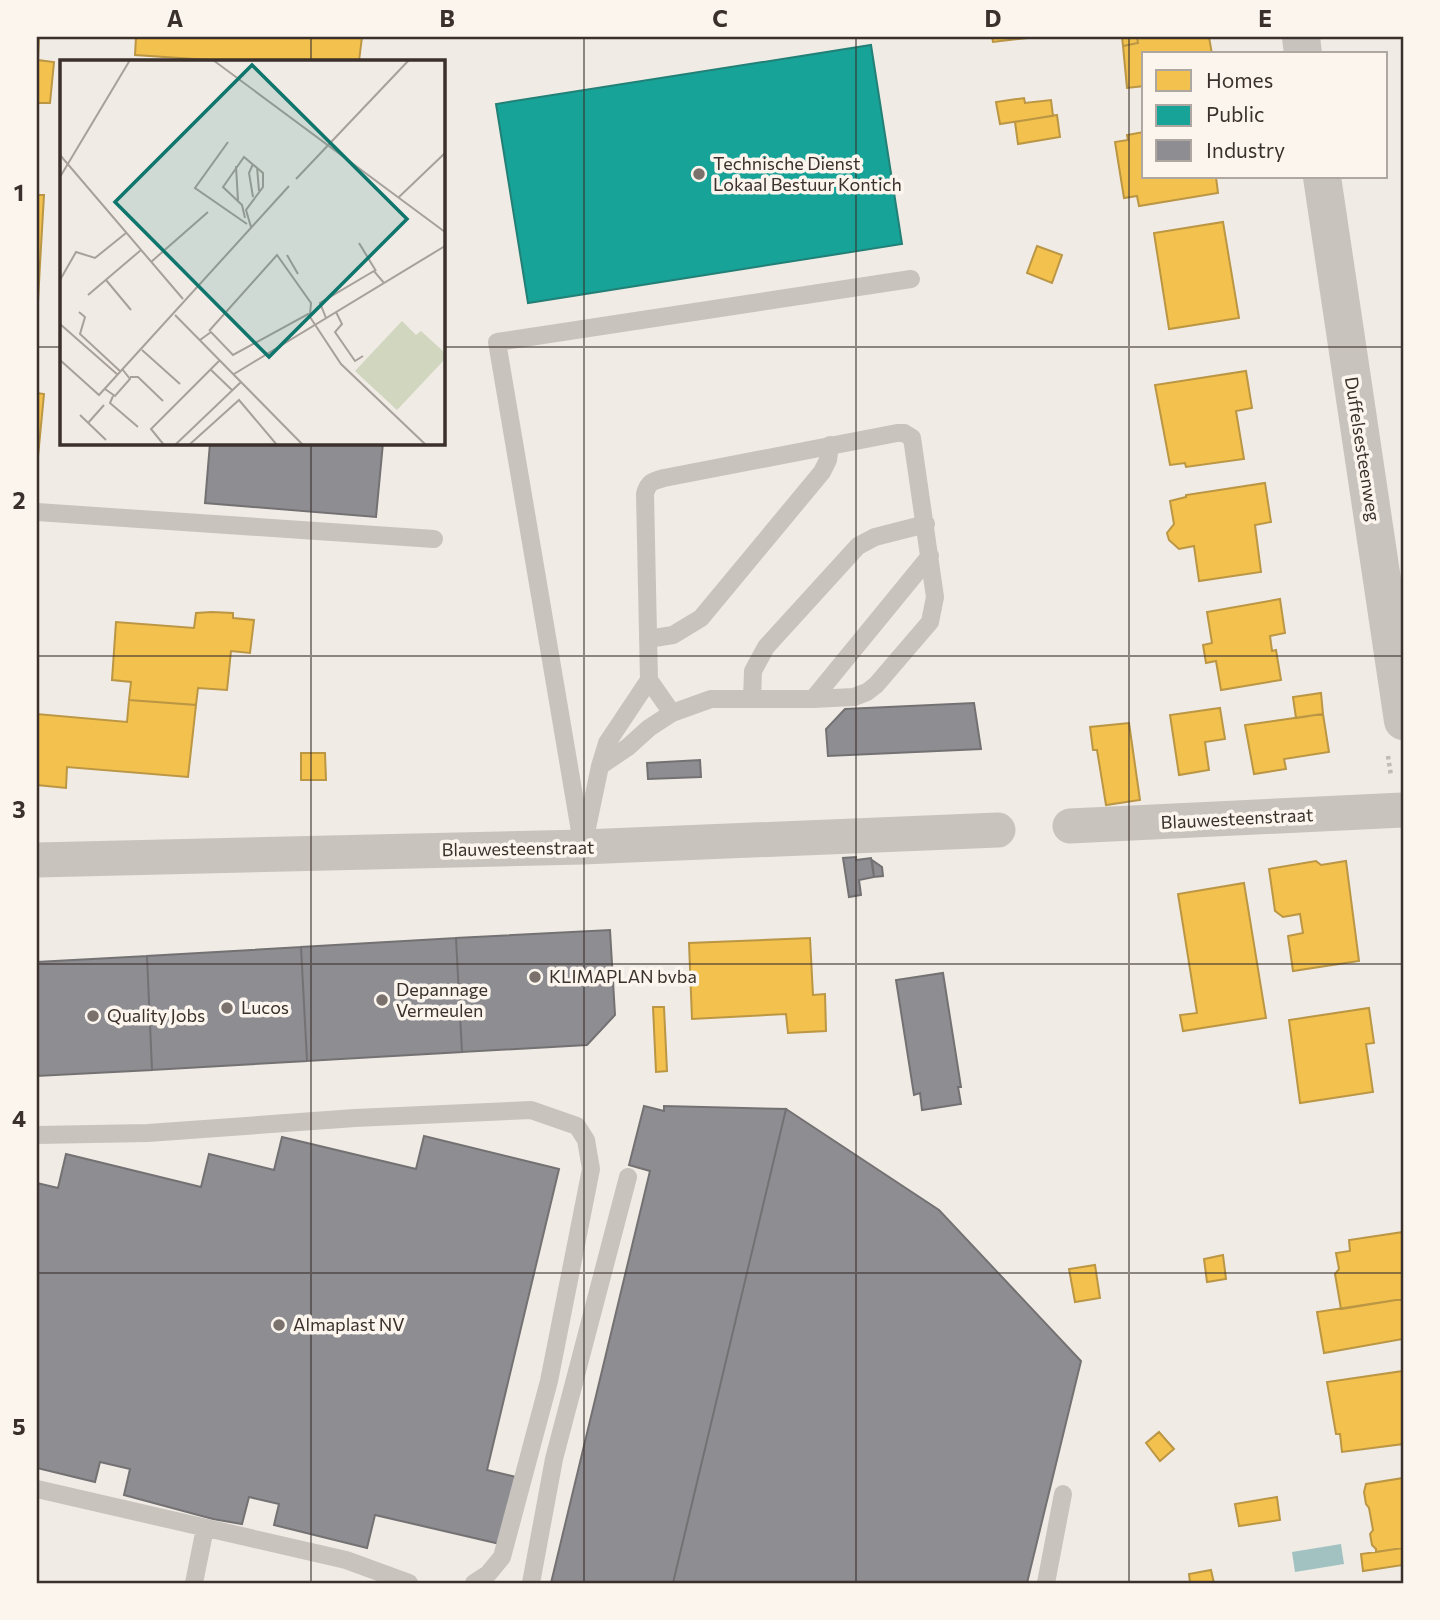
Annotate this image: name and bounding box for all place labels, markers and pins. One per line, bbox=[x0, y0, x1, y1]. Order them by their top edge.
place label: Technische Dienst Lokaal Bestuur Kontich bbox=[713, 152, 902, 195]
marker: Technische Dienst Lokaal Bestuur Kontich bbox=[691, 166, 707, 182]
place label: KLIMAPLAN bvba bbox=[549, 965, 697, 987]
marker: KLIMAPLAN bvba bbox=[527, 969, 543, 985]
place label: Depannage Vermeulen bbox=[396, 978, 488, 1021]
marker: Depannage Vermeulen bbox=[374, 992, 390, 1008]
place label: Lucos bbox=[241, 996, 289, 1018]
marker: Lucos bbox=[219, 1000, 235, 1016]
place label: Quality Jobs bbox=[107, 1004, 205, 1026]
marker: Quality Jobs bbox=[85, 1008, 101, 1024]
place label: Almaplast NV bbox=[293, 1313, 405, 1335]
marker: Almaplast NV bbox=[271, 1317, 287, 1333]

